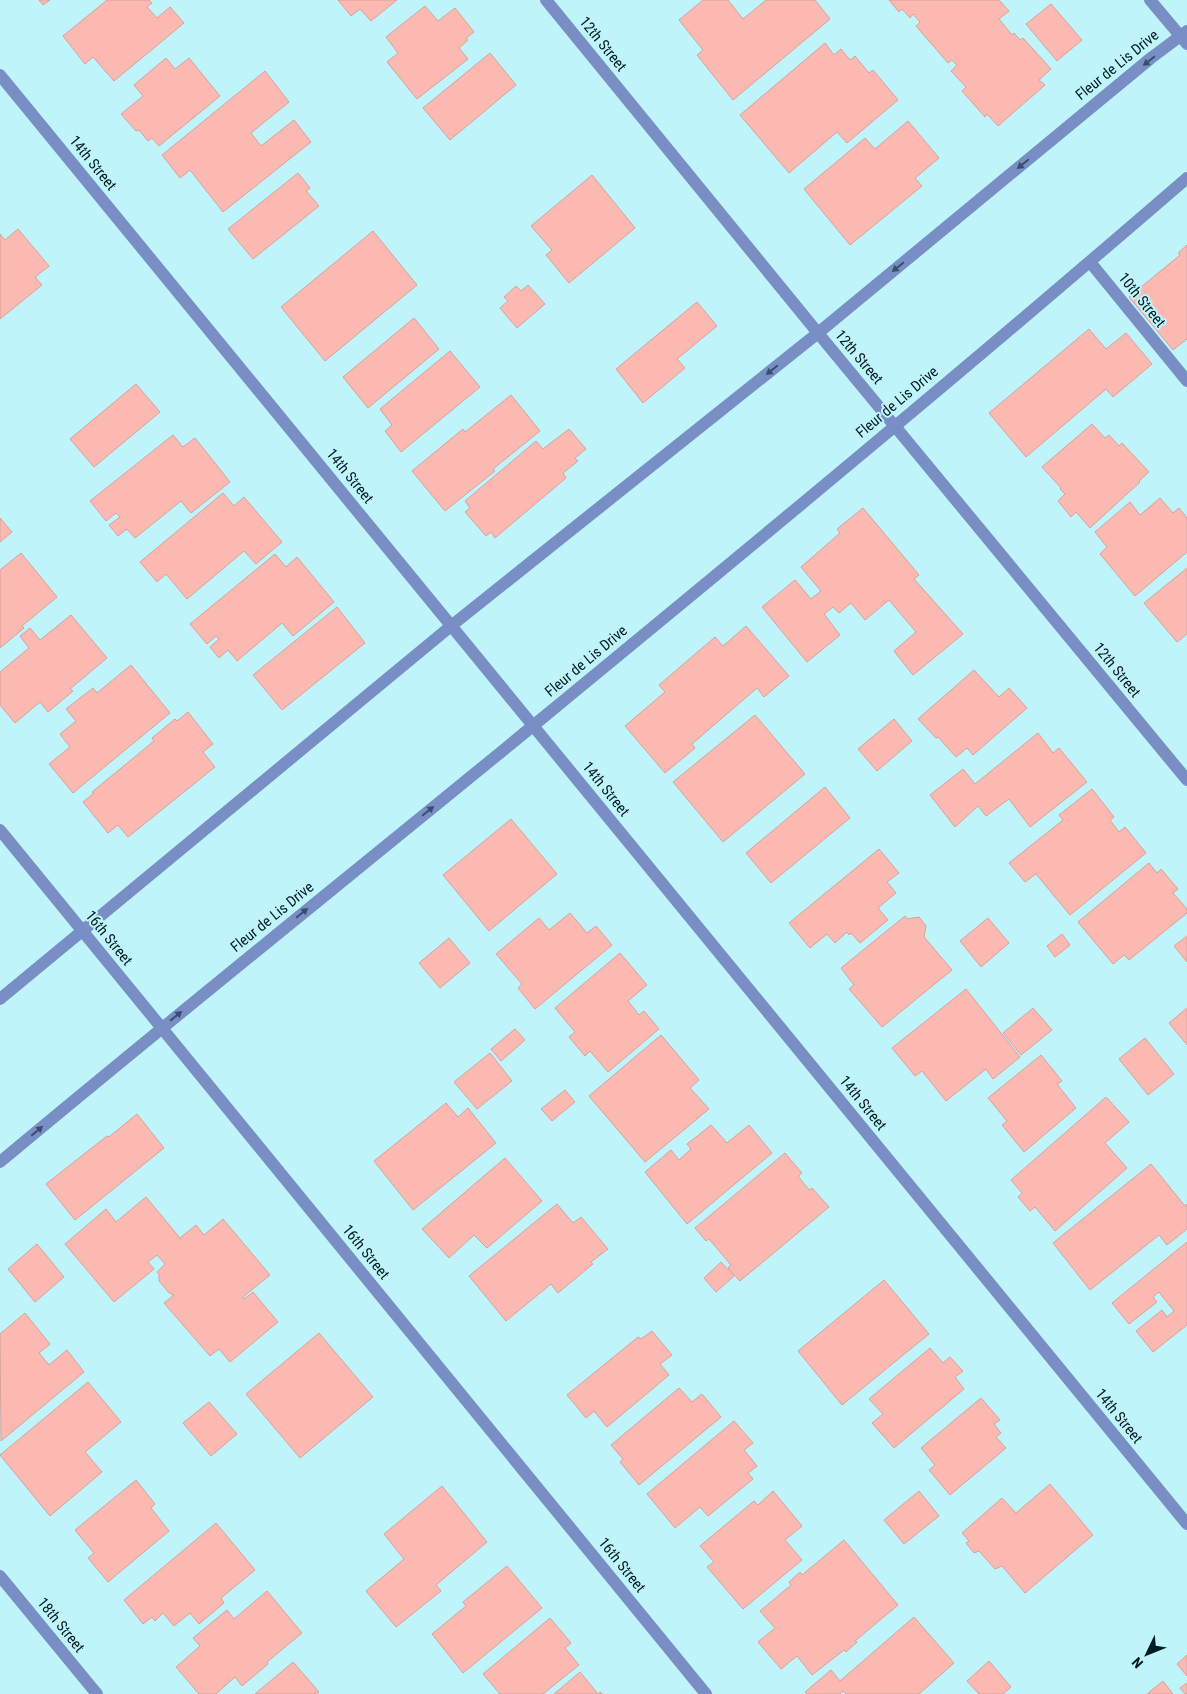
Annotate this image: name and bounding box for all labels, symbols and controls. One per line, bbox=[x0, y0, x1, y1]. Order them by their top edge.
street label: 12th Street bbox=[576, 13, 630, 75]
street label: Fleur de Lis Drive bbox=[1072, 26, 1162, 104]
one-way arrow bbox=[1142, 55, 1155, 66]
street label: 14th Street bbox=[66, 132, 120, 194]
one-way arrow bbox=[1017, 158, 1029, 169]
one-way arrow bbox=[891, 262, 904, 273]
street label: 10th Street bbox=[1115, 269, 1169, 331]
street label: 12th Street bbox=[831, 326, 887, 388]
street label: Fleur de Lis Drive bbox=[852, 362, 942, 442]
one-way arrow bbox=[766, 364, 779, 375]
street label: 14th Street bbox=[323, 445, 377, 507]
street label: Fleur de Lis Drive bbox=[541, 621, 631, 701]
street label: 12th Street bbox=[1090, 639, 1144, 701]
street label: 14th Street bbox=[579, 758, 633, 820]
one-way arrow bbox=[421, 805, 434, 816]
street label: Fleur de Lis Drive bbox=[227, 878, 317, 956]
street label: 16th Street bbox=[82, 907, 136, 969]
one-way arrow bbox=[295, 908, 308, 919]
one-way arrow bbox=[169, 1010, 182, 1021]
street label: 14th Street bbox=[836, 1072, 890, 1134]
one-way arrow bbox=[31, 1125, 43, 1137]
street label: 16th Street bbox=[339, 1221, 393, 1283]
street label: 14th Street bbox=[1092, 1385, 1146, 1447]
street label: 16th Street bbox=[595, 1534, 649, 1596]
street label: 18th Street bbox=[34, 1594, 88, 1656]
north arrow bbox=[1122, 1629, 1172, 1679]
text: N bbox=[1129, 1654, 1146, 1671]

